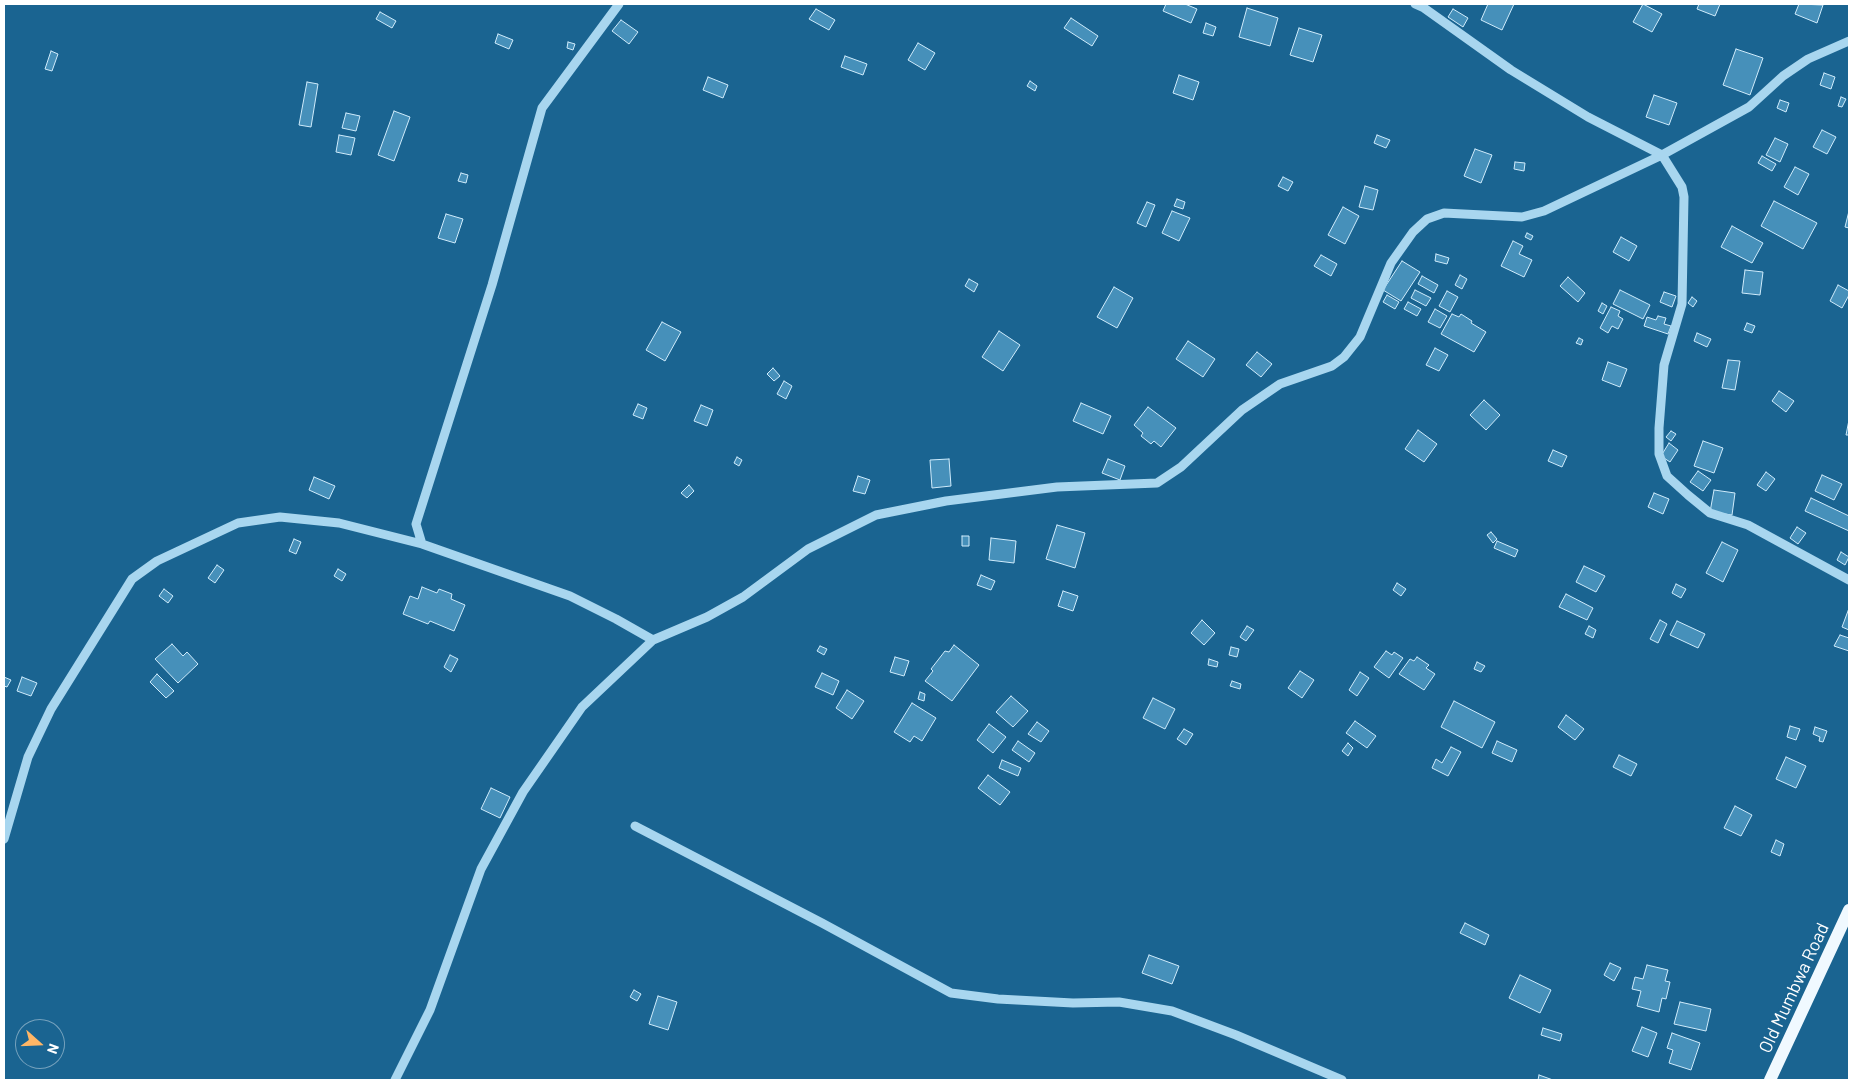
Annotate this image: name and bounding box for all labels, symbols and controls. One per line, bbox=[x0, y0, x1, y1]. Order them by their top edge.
street label: Old Mumbwa Road bbox=[1754, 919, 1834, 1057]
north arrow bbox=[15, 1019, 65, 1069]
text: N bbox=[44, 1042, 63, 1056]

